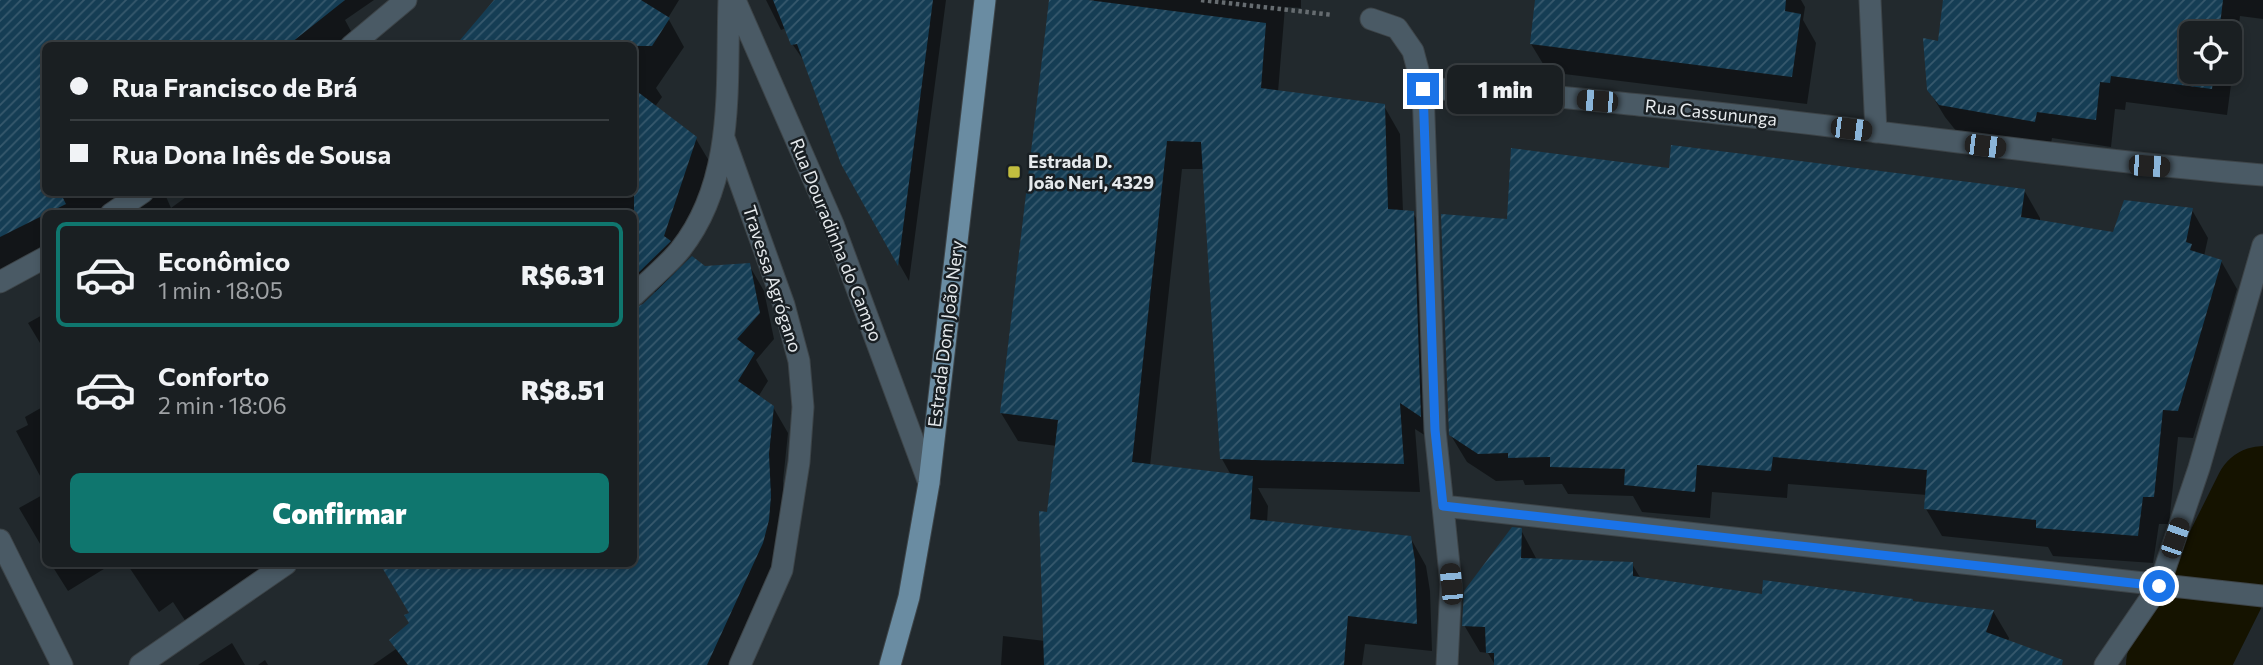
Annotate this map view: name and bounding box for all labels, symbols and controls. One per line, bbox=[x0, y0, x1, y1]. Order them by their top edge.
map controls bbox=[2179, 21, 2242, 84]
button: locate bbox=[2179, 21, 2242, 84]
callout: 1 min bbox=[1448, 64, 1563, 114]
text: Rua Francisco de Brá bbox=[112, 71, 357, 102]
route end bbox=[1407, 73, 1439, 105]
text: 1 min bbox=[1477, 75, 1533, 103]
car bbox=[1576, 89, 1619, 113]
street label: Rua Cassununga bbox=[1644, 94, 1778, 130]
car bbox=[1829, 116, 1874, 142]
car bbox=[1963, 133, 2008, 159]
street label: Rua Douradinha do Campo bbox=[786, 135, 888, 344]
text: Rua Dona Inês de Sousa bbox=[112, 138, 391, 169]
place label: Estrada D. João Neri, 4329 bbox=[1028, 150, 1154, 193]
car bbox=[2128, 154, 2171, 178]
marker: Estrada D. João Neri, 4329 bbox=[1006, 164, 1022, 180]
street label: Travessa Agrógano bbox=[739, 202, 807, 355]
street label: Estrada Dom João Nery bbox=[923, 239, 967, 429]
icon: car bbox=[74, 243, 137, 306]
text: Econômico bbox=[158, 245, 290, 276]
text: R$6.31 bbox=[521, 259, 605, 290]
text: 1 min · 18:05 bbox=[158, 276, 283, 304]
icon: car bbox=[74, 358, 137, 421]
text: Conforto bbox=[158, 360, 269, 391]
text: R$8.51 bbox=[521, 374, 605, 405]
text: 2 min · 18:06 bbox=[158, 391, 287, 419]
button: Confirmar bbox=[70, 473, 609, 553]
car bbox=[2159, 515, 2192, 561]
car bbox=[1439, 562, 1464, 606]
route start bbox=[2143, 570, 2175, 602]

